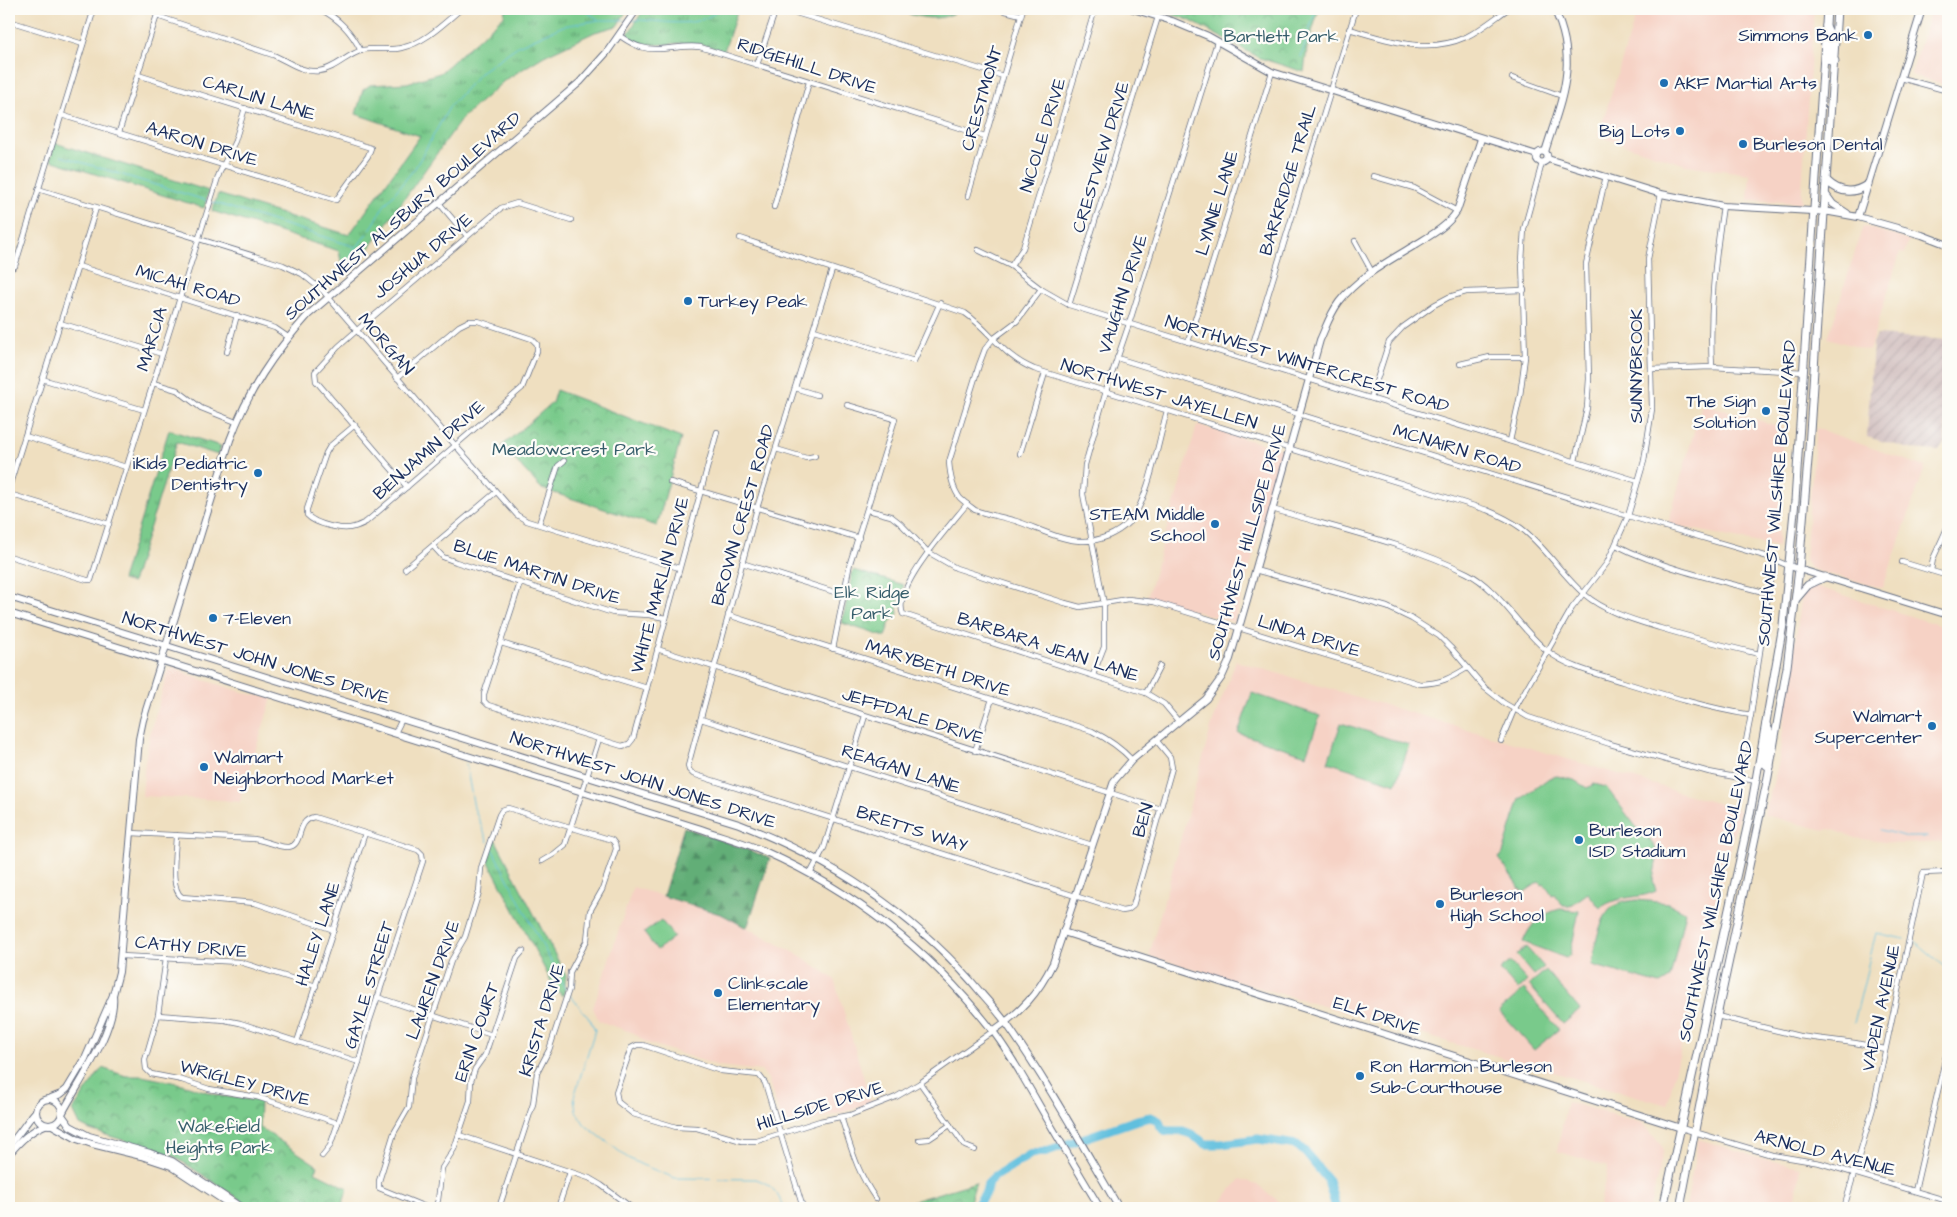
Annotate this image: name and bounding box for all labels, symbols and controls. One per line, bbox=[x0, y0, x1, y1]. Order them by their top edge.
place label: Simmons Bank bbox=[1738, 23, 1858, 48]
park label: Bartlett Park bbox=[1223, 24, 1339, 49]
marker: Simmons Bank bbox=[1862, 29, 1874, 41]
street label: RIDGEHILL DRIVE bbox=[734, 32, 880, 100]
street label: CRESTMONT bbox=[955, 42, 1009, 154]
street label: CARLIN LANE bbox=[200, 69, 319, 127]
place label: AKF Martial Arts bbox=[1674, 71, 1817, 96]
street label: NICOLE DRIVE bbox=[1014, 74, 1072, 195]
marker: AKF Martial Arts bbox=[1658, 77, 1670, 89]
street label: CRESTVIEW DRIVE bbox=[1066, 78, 1136, 236]
street label: BARKRIDGE TRAIL bbox=[1253, 101, 1323, 258]
street label: SOUTHWEST ALSBURY BOULEVARD bbox=[279, 106, 527, 326]
street label: AARON DRIVE bbox=[143, 115, 261, 173]
place label: Big Lots bbox=[1599, 119, 1670, 145]
marker: Big Lots bbox=[1674, 125, 1686, 137]
place label: Burleson Dental bbox=[1753, 132, 1883, 157]
marker: Burleson Dental bbox=[1737, 138, 1749, 150]
street label: LYNNE LANE bbox=[1189, 147, 1245, 259]
street label: JOSHUA DRIVE bbox=[368, 207, 478, 305]
street label: VAUGHN DRIVE bbox=[1092, 231, 1154, 357]
street label: MICAH ROAD bbox=[133, 258, 244, 314]
place label: Turkey Peak bbox=[698, 289, 808, 315]
marker: Turkey Peak bbox=[682, 295, 694, 307]
street label: MARCIA bbox=[130, 303, 174, 374]
street label: MORGAN bbox=[352, 307, 420, 381]
street label: NORTHWEST WINTERCREST ROAD bbox=[1162, 309, 1452, 419]
street label: SUNNYBROOK bbox=[1624, 309, 1649, 423]
street label: SOUTHWEST WILSHIRE BOULEVARD bbox=[1751, 339, 1803, 647]
street label: NORTHWEST JAYELLEN bbox=[1058, 352, 1260, 436]
place label: The Sign Solution bbox=[1686, 389, 1756, 435]
street label: BENJAMIN DRIVE bbox=[368, 394, 491, 506]
marker: The Sign Solution bbox=[1760, 405, 1772, 417]
street label: MCNAIRN ROAD bbox=[1390, 418, 1524, 480]
street label: SOUTHWEST HILLSIDE DRIVE bbox=[1201, 420, 1293, 663]
street label: BROWN CREST ROAD bbox=[705, 421, 781, 609]
park label: Meadowcrest Park bbox=[492, 437, 656, 462]
place label: iKids Pediatric Dentistry bbox=[133, 451, 248, 498]
marker: iKids Pediatric Dentistry bbox=[252, 467, 264, 479]
street label: WHITE MARLIN DRIVE bbox=[624, 494, 696, 676]
place label: STEAM Middle School bbox=[1089, 502, 1205, 548]
marker: STEAM Middle School bbox=[1209, 518, 1221, 530]
street label: BLUE MARTIN DRIVE bbox=[450, 533, 624, 611]
park label: Elk Ridge Park bbox=[834, 580, 910, 626]
street label: NORTHWEST JOHN JONES DRIVE bbox=[119, 605, 393, 711]
place label: 7-Eleven bbox=[223, 606, 291, 631]
street label: BARBARA JEAN LANE bbox=[954, 606, 1142, 688]
street label: LINDA DRIVE bbox=[1255, 609, 1364, 664]
marker: 7-Eleven bbox=[207, 612, 219, 624]
street label: MARYBETH DRIVE bbox=[862, 633, 1014, 703]
street label: JEFFDALE DRIVE bbox=[839, 681, 987, 751]
place label: Walmart Supercenter bbox=[1815, 704, 1923, 750]
marker: Walmart Supercenter bbox=[1926, 720, 1938, 732]
street label: NORTHWEST JOHN JONES DRIVE bbox=[507, 725, 780, 835]
street label: REAGAN LANE bbox=[838, 738, 964, 800]
street label: SOUTHWEST WILSHIRE BOULEVARD bbox=[1672, 738, 1760, 1044]
place label: Walmart Neighborhood Market bbox=[214, 745, 394, 792]
marker: Walmart Neighborhood Market bbox=[198, 761, 210, 773]
street label: BRETTS WAY bbox=[853, 799, 971, 859]
street label: BEN bbox=[1126, 800, 1160, 840]
place label: Burleson ISD Stadium bbox=[1589, 818, 1685, 864]
marker: Burleson ISD Stadium bbox=[1573, 834, 1585, 846]
street label: HALEY LANE bbox=[289, 878, 347, 989]
place label: Burleson High School bbox=[1450, 882, 1544, 929]
marker: Burleson High School bbox=[1434, 898, 1446, 910]
street label: GAYLE STREET bbox=[338, 917, 400, 1052]
street label: LAUREN DRIVE bbox=[400, 917, 466, 1043]
street label: CATHY DRIVE bbox=[134, 930, 248, 964]
street label: VADEN AVENUE bbox=[1855, 942, 1907, 1074]
street label: KRISTA DRIVE bbox=[513, 960, 571, 1080]
place label: Clinkscale Elementary bbox=[728, 971, 820, 1018]
street label: ERIN COURT bbox=[448, 978, 506, 1085]
marker: Clinkscale Elementary bbox=[712, 987, 724, 999]
street label: ELK DRIVE bbox=[1330, 990, 1424, 1042]
street label: WRIGLEY DRIVE bbox=[177, 1054, 313, 1113]
place label: Ron Harmon Burleson Sub-Courthouse bbox=[1370, 1054, 1552, 1100]
marker: Ron Harmon Burleson Sub-Courthouse bbox=[1354, 1070, 1366, 1082]
street label: HILLSIDE DRIVE bbox=[753, 1075, 887, 1137]
park label: Wakefield Heights Park bbox=[166, 1114, 272, 1161]
street label: ARNOLD AVENUE bbox=[1752, 1123, 1898, 1183]

